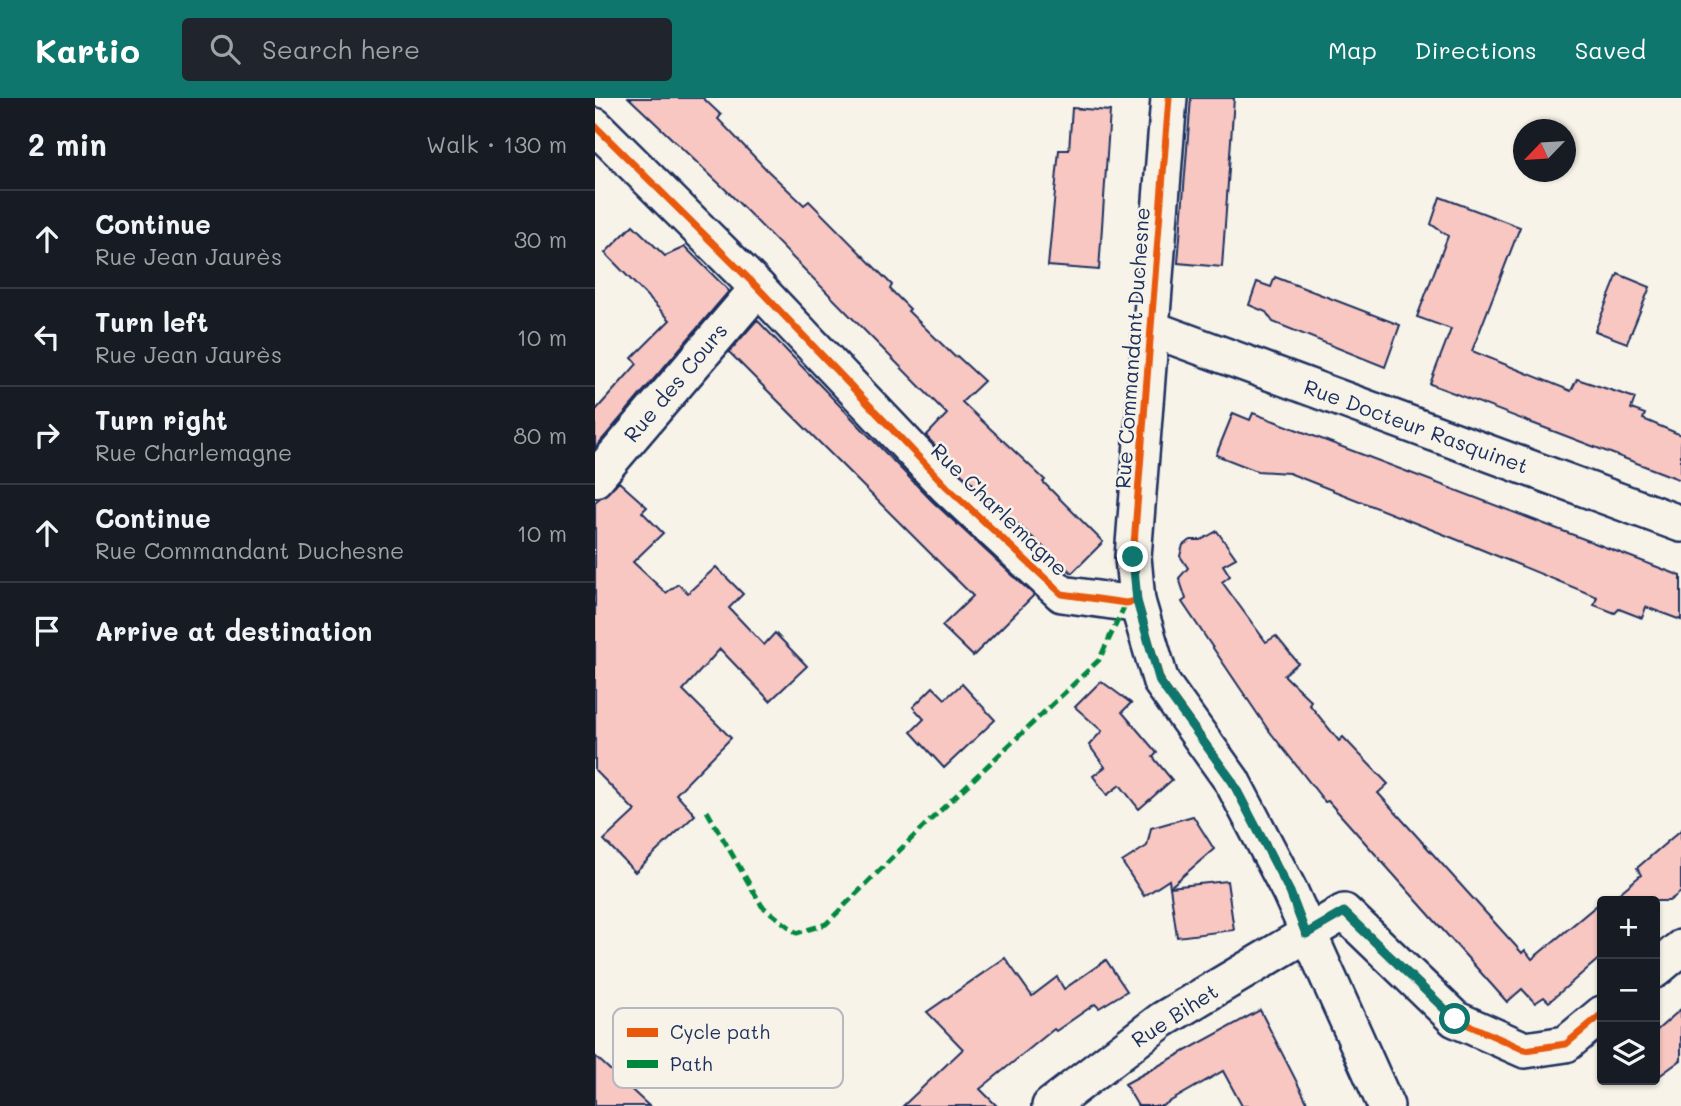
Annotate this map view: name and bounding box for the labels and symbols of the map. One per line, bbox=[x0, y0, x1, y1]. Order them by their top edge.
north arrow bbox=[1513, 119, 1576, 182]
street label: Rue Commandant Duchesne bbox=[1108, 206, 1155, 490]
street label: Rue des Cours bbox=[617, 317, 733, 447]
street label: Rue Docteur Rasquinet bbox=[1301, 372, 1532, 479]
street label: Rue Charlemagne bbox=[926, 437, 1074, 581]
route end bbox=[1117, 541, 1148, 572]
street label: Rue Bihet bbox=[1126, 977, 1223, 1053]
route start bbox=[1439, 1003, 1470, 1034]
legend bbox=[613, 1008, 843, 1088]
text: Cycle path bbox=[670, 1019, 770, 1044]
text: Path bbox=[670, 1051, 713, 1076]

